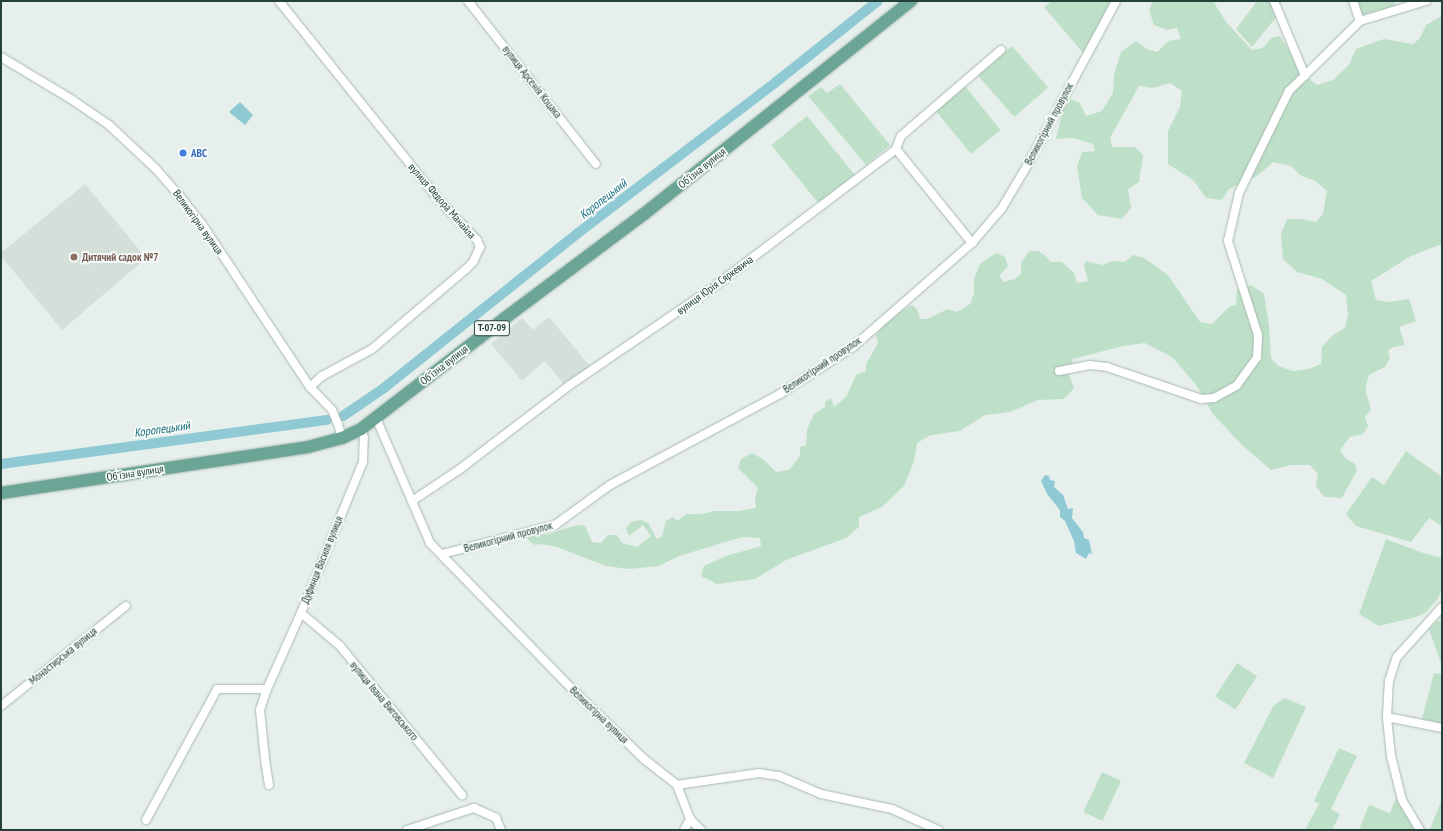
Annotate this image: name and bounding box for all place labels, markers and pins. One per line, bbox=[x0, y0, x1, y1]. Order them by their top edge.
place label: АВС bbox=[191, 146, 207, 160]
marker: АВС bbox=[178, 148, 188, 158]
place label: Дитячий садок №7 bbox=[82, 250, 158, 264]
marker: Дитячий садок №7 bbox=[69, 252, 79, 262]

